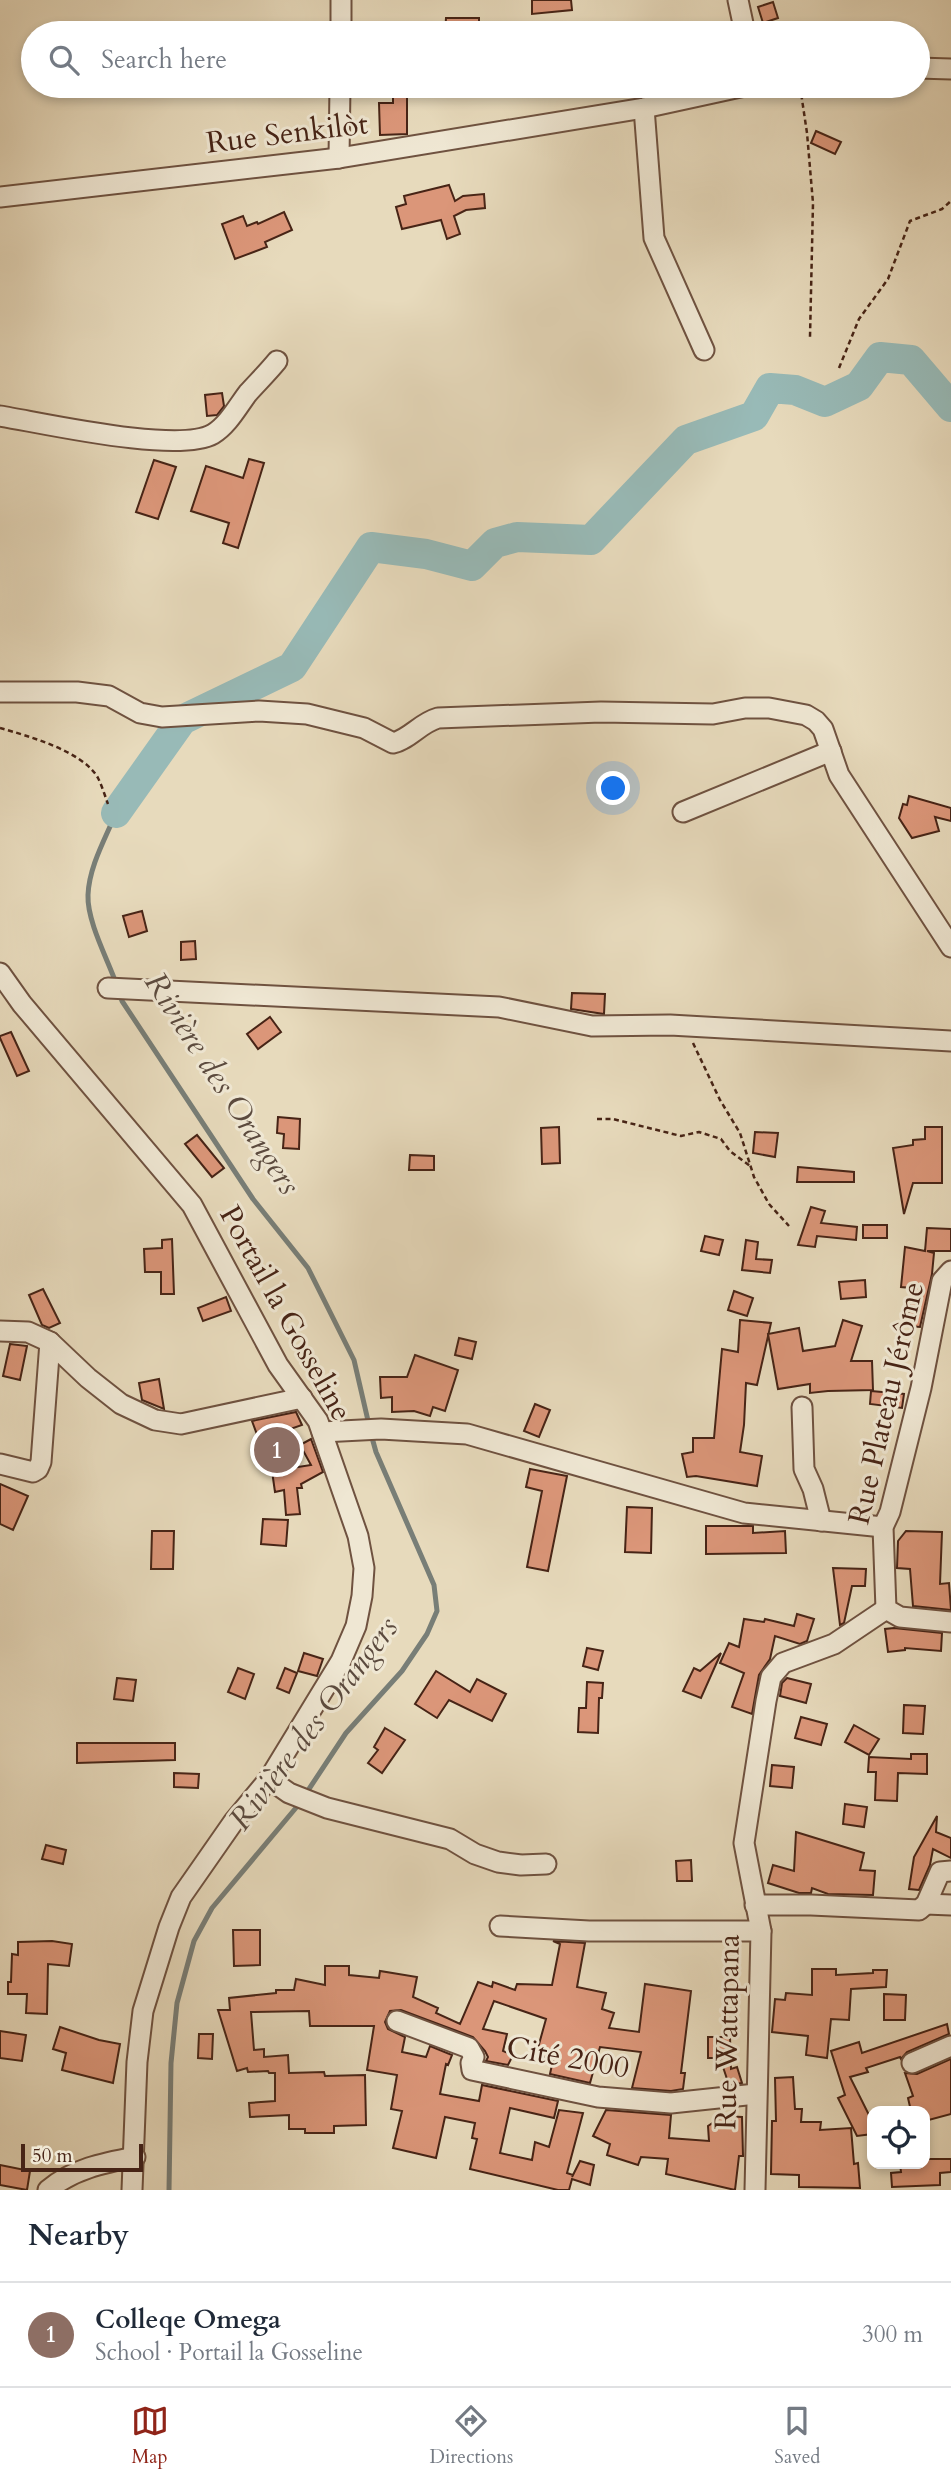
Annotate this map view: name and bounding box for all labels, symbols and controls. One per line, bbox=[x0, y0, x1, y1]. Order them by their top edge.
search box bbox=[21, 21, 930, 98]
icon: search bbox=[45, 41, 83, 79]
text: Search here bbox=[101, 42, 227, 77]
street label: Rue Senkilòt bbox=[204, 103, 371, 164]
your location bbox=[596, 771, 630, 805]
water label: Rivière des Orangers bbox=[134, 964, 311, 1204]
street label: Portail la Gosseline bbox=[209, 1198, 362, 1428]
street label: Rue Plateau Jérôme bbox=[839, 1278, 934, 1528]
pin: 1 bbox=[254, 1424, 300, 1476]
water label: Rivière des Orangers bbox=[219, 1608, 409, 1840]
street label: Rue Wattapana bbox=[705, 1934, 750, 2130]
street label: Cité 2000 bbox=[503, 2027, 633, 2088]
map controls bbox=[867, 2106, 930, 2169]
button: locate bbox=[867, 2106, 930, 2169]
scale bar bbox=[21, 2141, 144, 2173]
text: 50 m bbox=[32, 2143, 73, 2169]
text: Nearby bbox=[28, 2215, 129, 2256]
text: Colleqe Omega bbox=[95, 2302, 281, 2337]
text: 1 bbox=[45, 2319, 57, 2350]
text: 300 m bbox=[862, 2319, 923, 2350]
text: School · Portail la Gosseline bbox=[95, 2337, 363, 2368]
tab: Map bbox=[131, 2402, 169, 2470]
tab: Directions bbox=[430, 2402, 513, 2470]
tab: Saved bbox=[774, 2402, 820, 2470]

